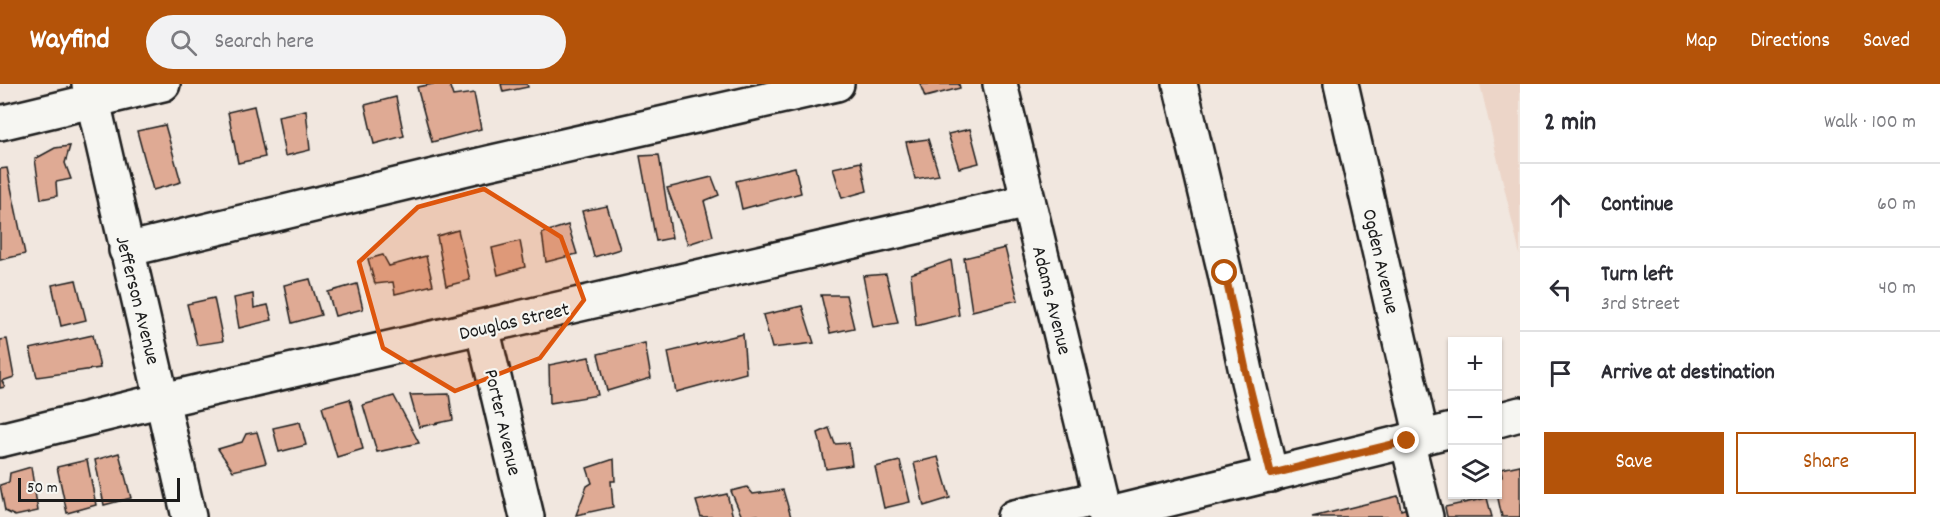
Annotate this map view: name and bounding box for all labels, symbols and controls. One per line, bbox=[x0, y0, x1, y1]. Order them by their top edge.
search box bbox=[146, 15, 566, 69]
text: Wayfind bbox=[30, 22, 110, 62]
icon: search bbox=[167, 26, 200, 59]
text: Search here bbox=[215, 27, 314, 58]
text: Map bbox=[1686, 27, 1717, 57]
text: Directions bbox=[1750, 27, 1830, 57]
text: Saved bbox=[1863, 27, 1910, 57]
text: 2 min bbox=[1544, 105, 1596, 142]
text: Walk · 100 m bbox=[1824, 109, 1916, 137]
icon: ahead bbox=[1544, 189, 1577, 222]
text: Continue bbox=[1601, 190, 1673, 221]
text: 60 m bbox=[1877, 191, 1916, 219]
street label: Ogden Avenue bbox=[1353, 206, 1405, 317]
street label: Jefferson Avenue bbox=[107, 233, 166, 368]
street label: Adams Avenue bbox=[1023, 243, 1077, 358]
route start bbox=[1211, 259, 1237, 285]
text: Turn left bbox=[1601, 260, 1673, 291]
icon: left bbox=[1544, 273, 1577, 306]
text: 40 m bbox=[1878, 275, 1916, 303]
text: 3rd Street bbox=[1601, 291, 1680, 319]
street label: Douglas Street bbox=[457, 297, 573, 349]
map controls bbox=[1448, 337, 1502, 499]
button: + bbox=[1448, 337, 1502, 391]
icon: arrive bbox=[1544, 357, 1577, 390]
text: Arrive at destination bbox=[1601, 358, 1775, 389]
street label: Porter Avenue bbox=[475, 367, 527, 479]
button: − bbox=[1448, 391, 1502, 445]
route end bbox=[1393, 427, 1419, 453]
button: Save bbox=[1544, 432, 1724, 494]
button: Share bbox=[1736, 432, 1916, 494]
button: layers bbox=[1448, 445, 1502, 499]
scale bar bbox=[18, 475, 180, 502]
text: 50 m bbox=[27, 477, 58, 500]

